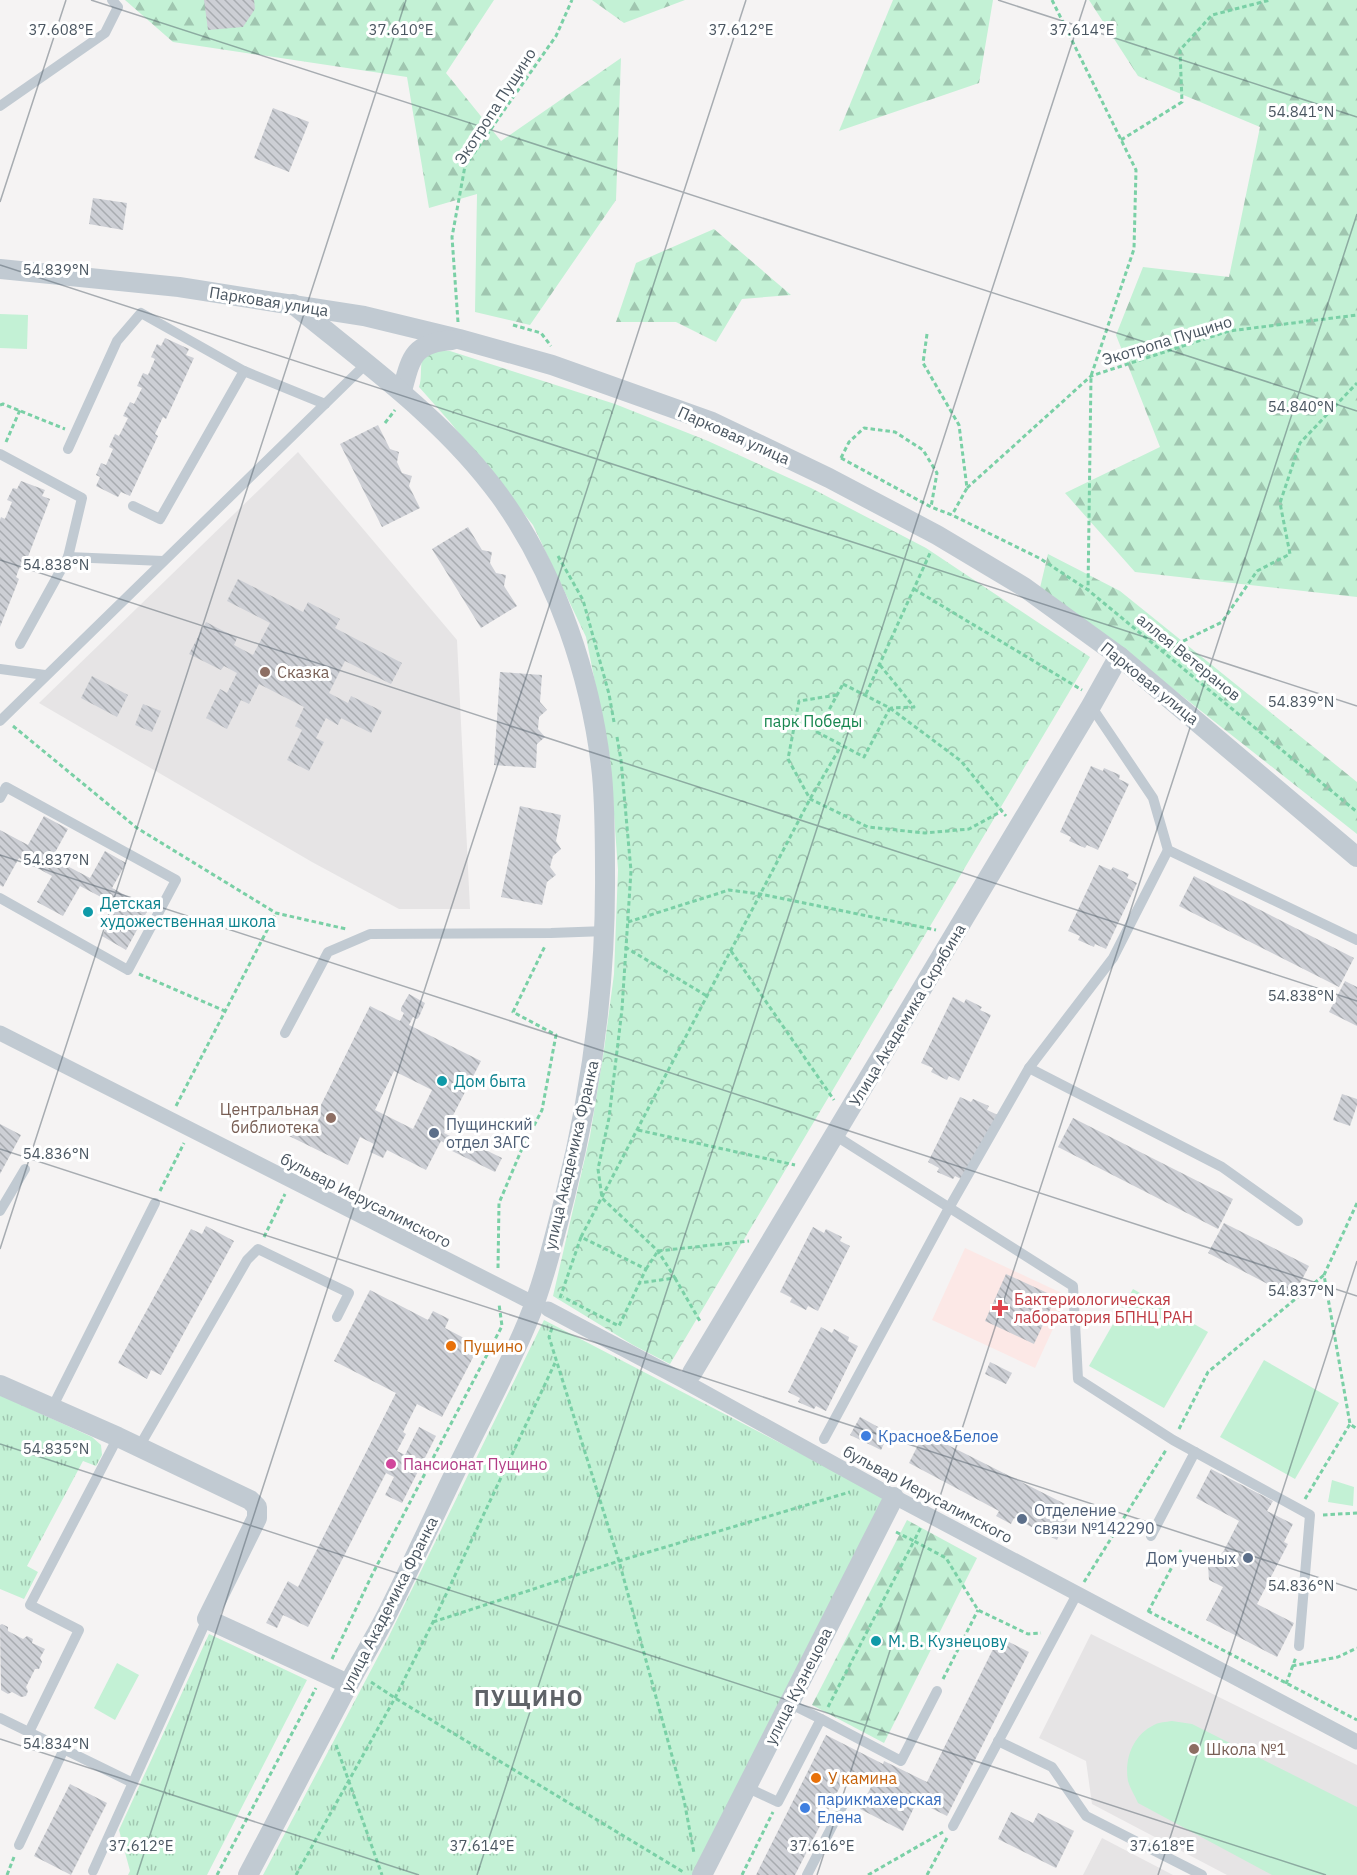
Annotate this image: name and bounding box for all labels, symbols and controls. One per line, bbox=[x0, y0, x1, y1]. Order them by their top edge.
text: 37.608°E bbox=[29, 20, 93, 39]
text: 37.610°E bbox=[369, 20, 433, 39]
text: 37.612°E bbox=[709, 20, 773, 39]
text: 37.614°E bbox=[1050, 20, 1114, 39]
street label: Экотропа Пущино bbox=[450, 44, 540, 168]
text: 54.841°N bbox=[1268, 102, 1334, 121]
text: 54.839°N bbox=[23, 260, 89, 279]
street label: Парковая улица bbox=[208, 282, 331, 320]
street label: Экотропа Пущино bbox=[1100, 311, 1234, 369]
text: 54.840°N bbox=[1268, 397, 1334, 416]
street label: Парковая улица bbox=[675, 401, 794, 469]
text: 54.838°N bbox=[23, 555, 89, 574]
street label: аллея Ветеранов bbox=[1133, 609, 1245, 705]
street label: Парковая улица bbox=[1097, 637, 1203, 729]
place label: Сказка bbox=[277, 662, 330, 682]
marker: Сказка bbox=[258, 665, 272, 679]
text: 54.839°N bbox=[1268, 692, 1334, 711]
park label: парк Победы bbox=[764, 711, 862, 731]
text: 54.837°N bbox=[23, 850, 89, 869]
place label: Детская художественная школа bbox=[100, 893, 276, 931]
marker: Детская художественная школа bbox=[81, 905, 95, 919]
street label: Улица Академика Скрябина bbox=[844, 920, 970, 1110]
text: 54.838°N bbox=[1268, 986, 1334, 1005]
street label: улица Академика Франка bbox=[539, 1058, 603, 1252]
place label: Дом быта bbox=[454, 1071, 526, 1091]
marker: Дом быта bbox=[435, 1074, 449, 1088]
place label: Центральная библиотека bbox=[220, 1099, 319, 1137]
marker: Центральная библиотека bbox=[324, 1111, 338, 1125]
place label: Пущинский отдел ЗАГС bbox=[446, 1114, 533, 1152]
marker: Пущинский отдел ЗАГС bbox=[427, 1126, 441, 1140]
text: 54.836°N bbox=[23, 1144, 89, 1163]
street label: бульвар Иерусалимского bbox=[277, 1148, 455, 1252]
text: 54.837°N bbox=[1268, 1281, 1334, 1300]
place label: Бактериологическая лаборатория БПНЦ РАН bbox=[1014, 1289, 1193, 1327]
marker: Бактериологическая лаборатория БПНЦ РАН bbox=[991, 1299, 1009, 1317]
place label: Пущино bbox=[463, 1336, 523, 1356]
marker: Пущино bbox=[444, 1339, 458, 1353]
place label: Красное&Белое bbox=[878, 1426, 999, 1446]
marker: Красное&Белое bbox=[859, 1429, 873, 1443]
text: 54.835°N bbox=[23, 1439, 89, 1458]
street label: бульвар Иерусалимского bbox=[840, 1441, 1016, 1547]
place label: Пансионат Пущино bbox=[403, 1454, 548, 1474]
marker: Пансионат Пущино bbox=[384, 1457, 398, 1471]
place label: Отделение связи №142290 bbox=[1034, 1500, 1155, 1538]
marker: Отделение связи №142290 bbox=[1015, 1512, 1029, 1526]
street label: улица Академика Франка bbox=[336, 1513, 442, 1695]
place label: Дом ученых bbox=[1146, 1548, 1236, 1568]
marker: Дом ученых bbox=[1241, 1551, 1255, 1565]
text: 54.836°N bbox=[1268, 1576, 1334, 1595]
street label: улица Кузнецова bbox=[760, 1624, 836, 1748]
place label: М. В. Кузнецову bbox=[888, 1631, 1007, 1651]
marker: М. В. Кузнецову bbox=[869, 1634, 883, 1648]
district label: ПУЩИНО bbox=[474, 1683, 584, 1712]
text: 54.834°N bbox=[23, 1734, 89, 1753]
place label: Школа №1 bbox=[1206, 1739, 1286, 1759]
marker: Школа №1 bbox=[1187, 1742, 1201, 1756]
place label: У камина bbox=[828, 1768, 897, 1788]
marker: У камина bbox=[809, 1771, 823, 1785]
place label: парикмахерская Елена bbox=[817, 1789, 942, 1827]
marker: парикмахерская Елена bbox=[798, 1801, 812, 1815]
text: 37.612°E bbox=[109, 1836, 173, 1855]
text: 37.614°E bbox=[450, 1836, 514, 1855]
text: 37.616°E bbox=[790, 1836, 854, 1855]
text: 37.618°E bbox=[1130, 1836, 1194, 1855]

